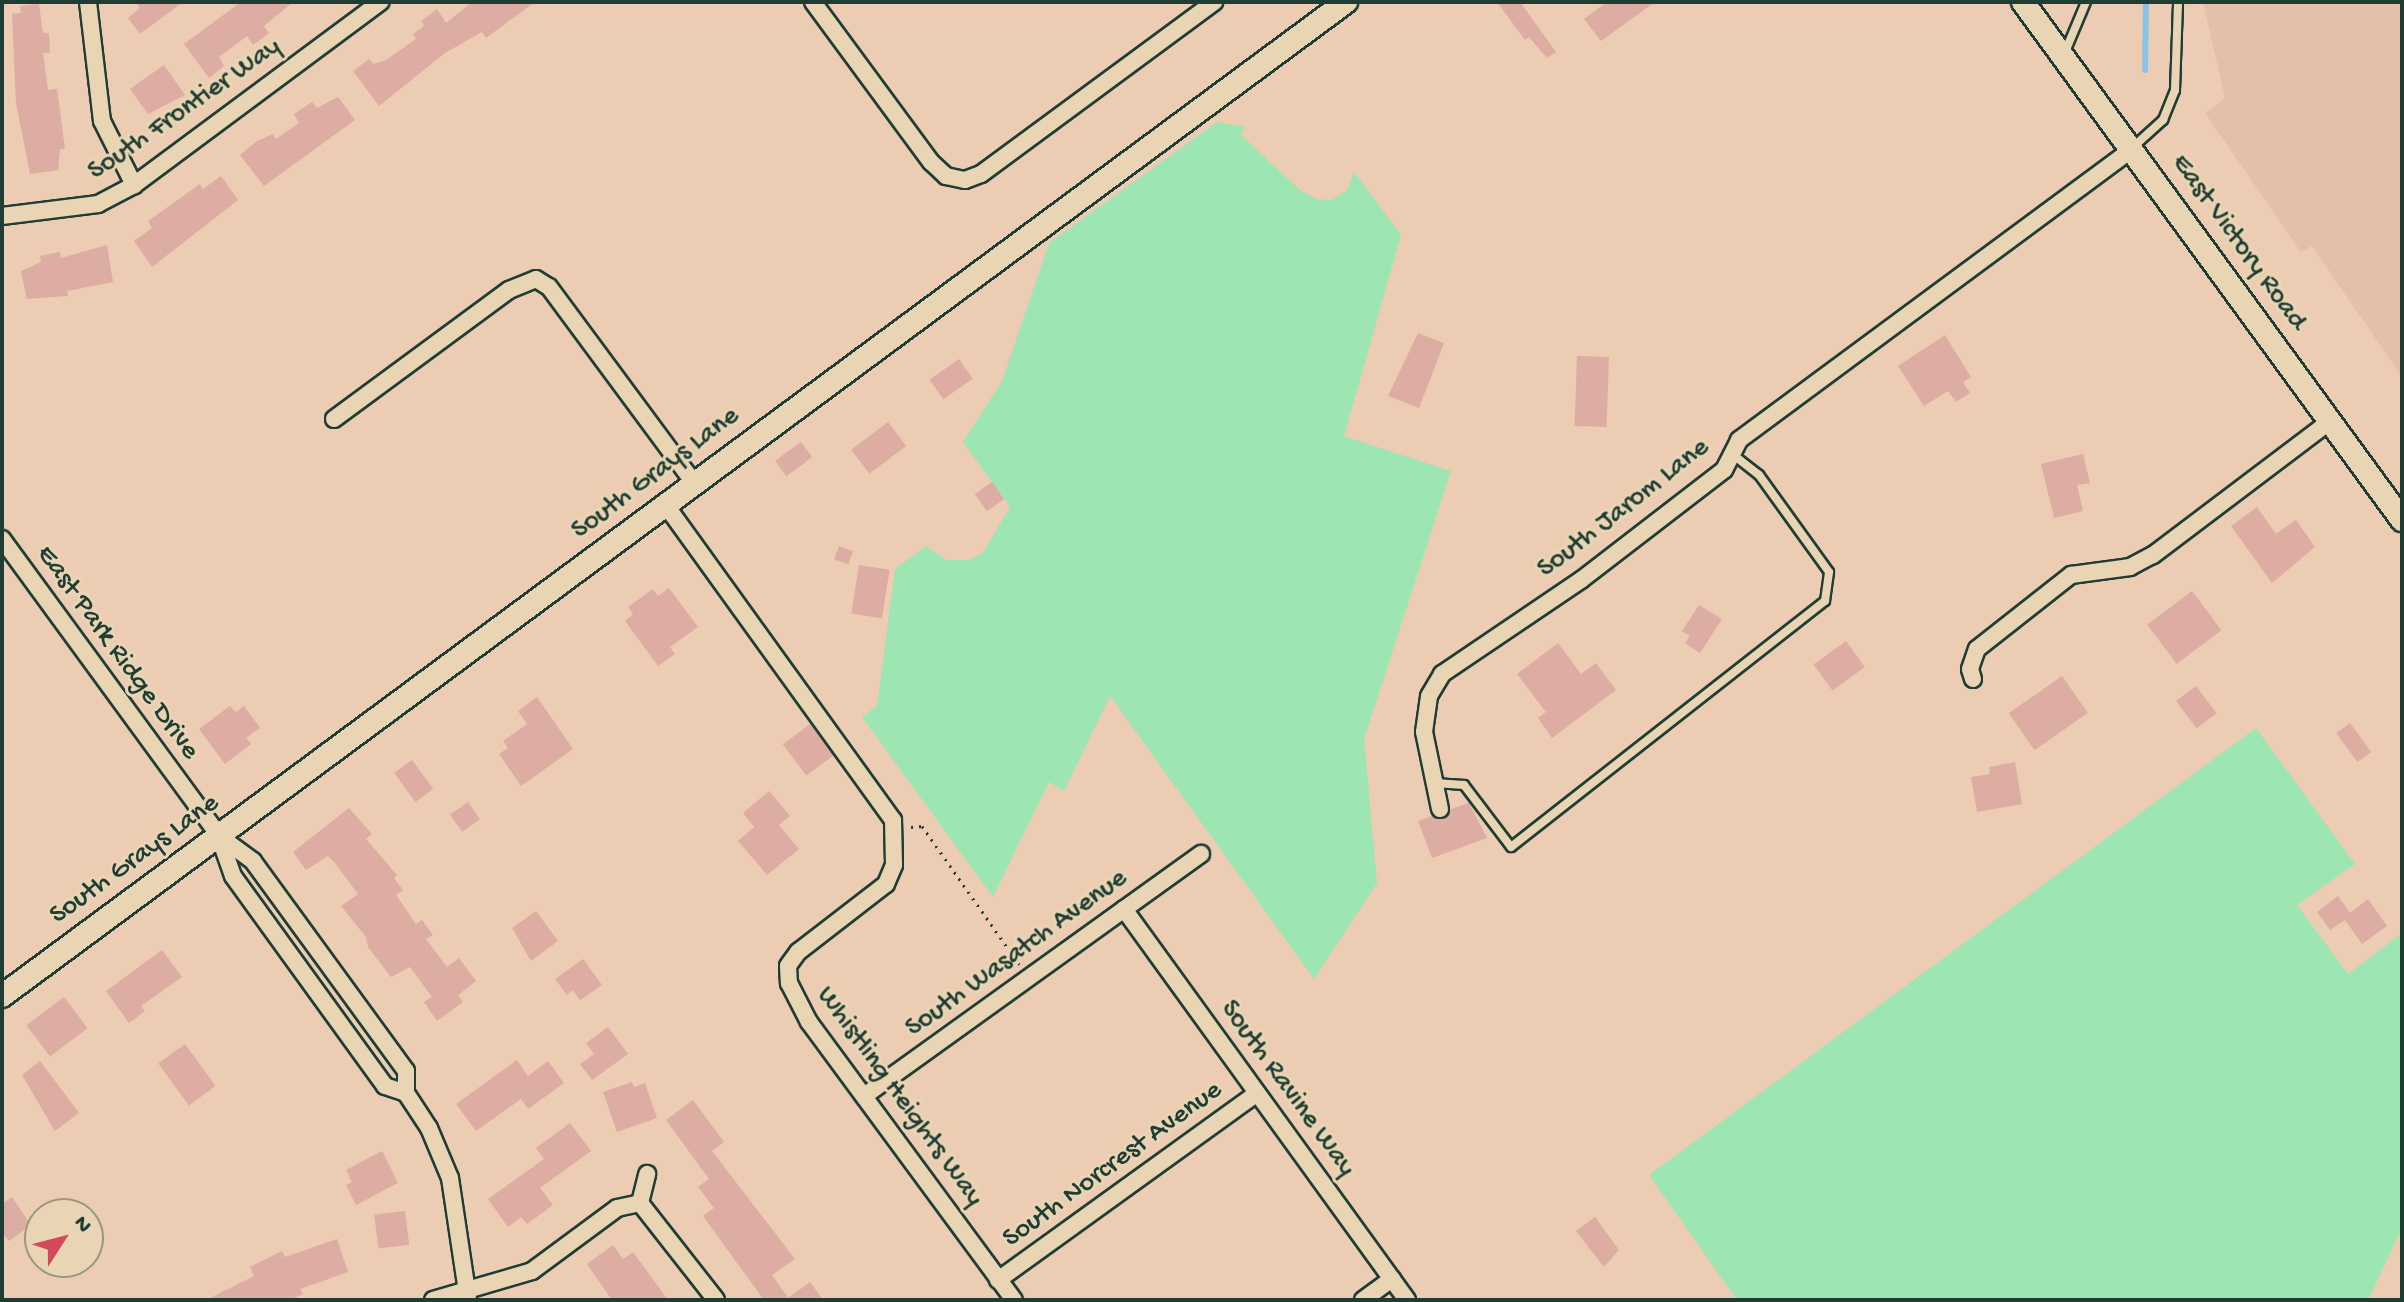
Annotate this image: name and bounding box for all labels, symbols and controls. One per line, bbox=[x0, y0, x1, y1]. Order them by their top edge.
street label: South Frontier Way bbox=[82, 31, 288, 189]
street label: East Victory Road bbox=[2163, 148, 2313, 338]
street label: South Grays Lane bbox=[566, 400, 746, 548]
street label: South Jarom Lane bbox=[1531, 432, 1717, 586]
street label: East Park Ridge Drive bbox=[28, 539, 206, 767]
street label: South Grays Lane bbox=[44, 787, 226, 933]
street label: South Wasatch Avenue bbox=[900, 862, 1134, 1046]
street label: Whistling Heights Way bbox=[808, 980, 990, 1214]
street label: South Ravine Way bbox=[1212, 994, 1362, 1184]
street label: South Norcrest Avenue bbox=[997, 1074, 1229, 1256]
north arrow bbox=[24, 1198, 104, 1278]
text: N bbox=[67, 1212, 97, 1239]

